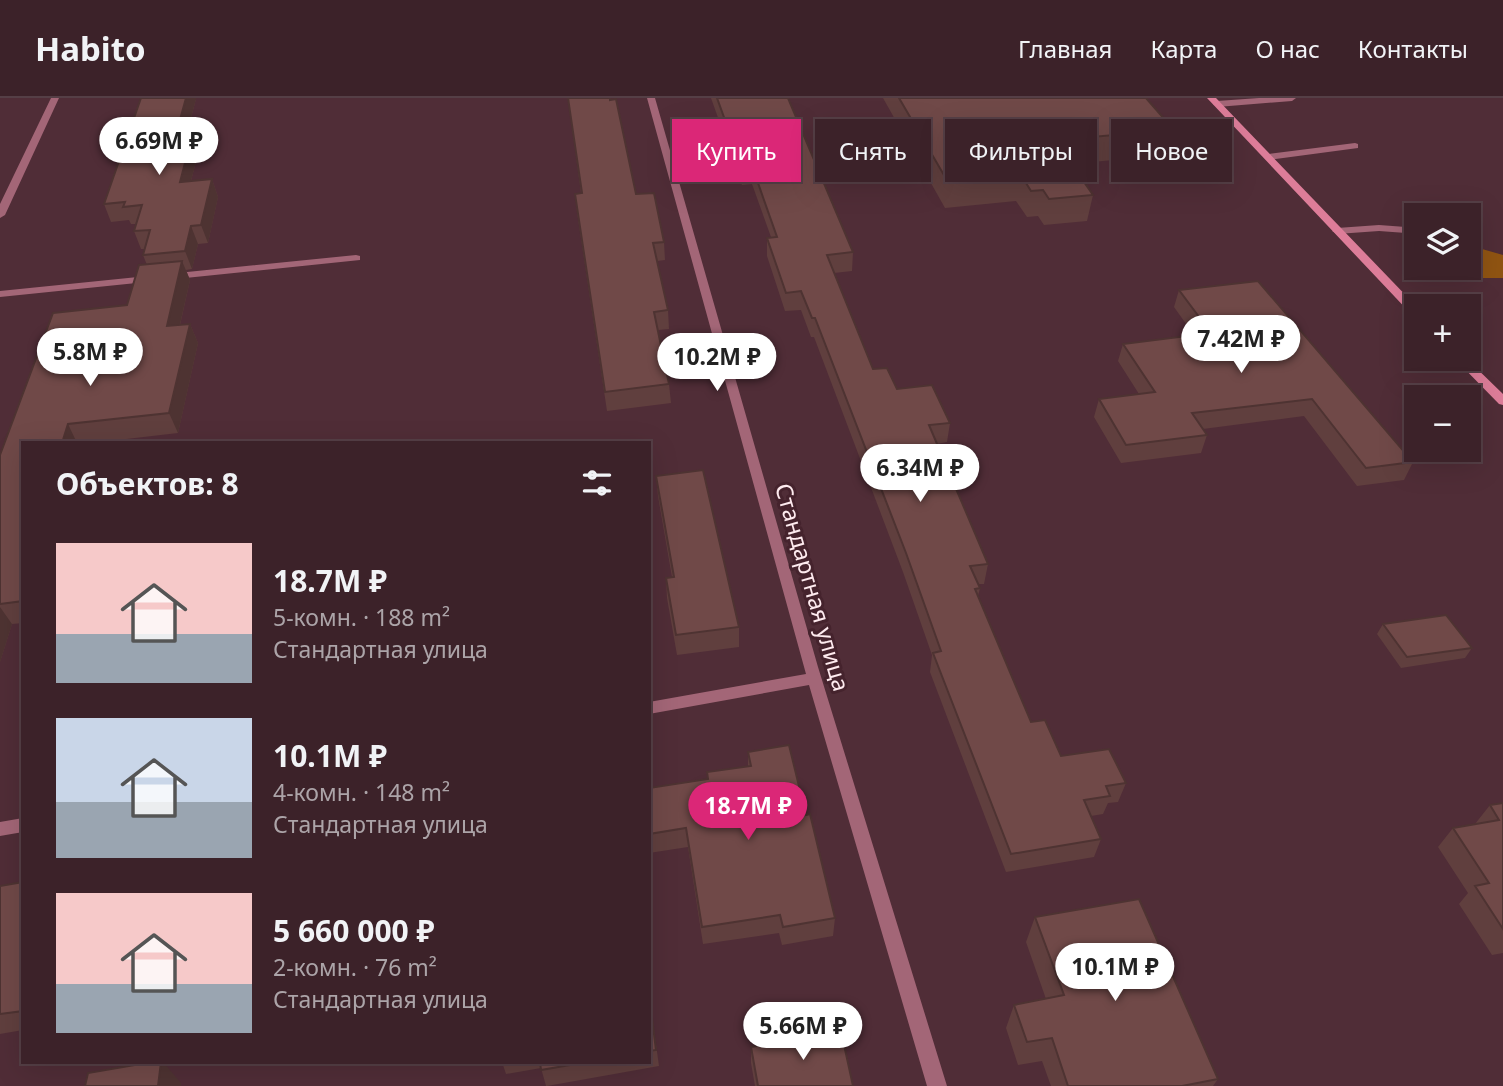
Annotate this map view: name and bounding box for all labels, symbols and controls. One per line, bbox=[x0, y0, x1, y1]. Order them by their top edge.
text: Habito bbox=[35, 26, 146, 71]
text: Главная bbox=[1018, 32, 1112, 65]
text: Карта bbox=[1150, 32, 1217, 65]
text: О нас bbox=[1255, 32, 1320, 65]
text: Контакты bbox=[1358, 32, 1468, 65]
pin: 6.69M ₽ bbox=[94, 118, 224, 177]
chip: Купить bbox=[672, 119, 801, 182]
chip: Снять bbox=[815, 119, 931, 182]
chip: Фильтры bbox=[945, 119, 1097, 182]
chip: Новое bbox=[1111, 119, 1232, 182]
text: 6.69M ₽ bbox=[115, 124, 203, 156]
map controls bbox=[1404, 203, 1481, 462]
button: layers bbox=[1404, 203, 1481, 280]
button: + bbox=[1404, 294, 1481, 371]
pin: 7.42M ₽ bbox=[1176, 316, 1306, 375]
text: 7.42M ₽ bbox=[1197, 322, 1285, 354]
pin: 5.8M ₽ bbox=[33, 328, 147, 388]
pin: 10.2M ₽ bbox=[652, 334, 782, 393]
text: 5.8M ₽ bbox=[53, 335, 127, 367]
text: 10.2M ₽ bbox=[673, 340, 761, 372]
button: − bbox=[1404, 385, 1481, 462]
pin: 6.34M ₽ bbox=[855, 444, 985, 504]
text: 6.34M ₽ bbox=[876, 451, 964, 483]
text: Объектов: 8 bbox=[56, 463, 239, 504]
icon: filters bbox=[578, 464, 616, 502]
street label: Стандартная улица bbox=[768, 479, 858, 695]
text: 18.7M ₽ bbox=[273, 560, 387, 601]
icon: home bbox=[112, 571, 196, 655]
text: 5-комн. · 188 m² bbox=[273, 601, 450, 633]
text: Стандартная улица bbox=[273, 633, 488, 665]
text: 10.1M ₽ bbox=[273, 735, 387, 776]
icon: home bbox=[112, 746, 196, 830]
text: 4-комн. · 148 m² bbox=[273, 776, 450, 808]
pin: 18.7M ₽ bbox=[683, 782, 813, 842]
text: 18.7M ₽ bbox=[704, 789, 792, 821]
text: Стандартная улица bbox=[273, 808, 488, 840]
text: 5 660 000 ₽ bbox=[273, 910, 435, 951]
icon: home bbox=[112, 921, 196, 1005]
pin: 10.1M ₽ bbox=[1050, 944, 1180, 1003]
text: 10.1M ₽ bbox=[1071, 950, 1159, 982]
text: 2-комн. · 76 m² bbox=[273, 951, 437, 983]
text: Стандартная улица bbox=[273, 983, 488, 1015]
pin: 5.66M ₽ bbox=[738, 1002, 868, 1062]
text: 5.66M ₽ bbox=[759, 1009, 847, 1041]

